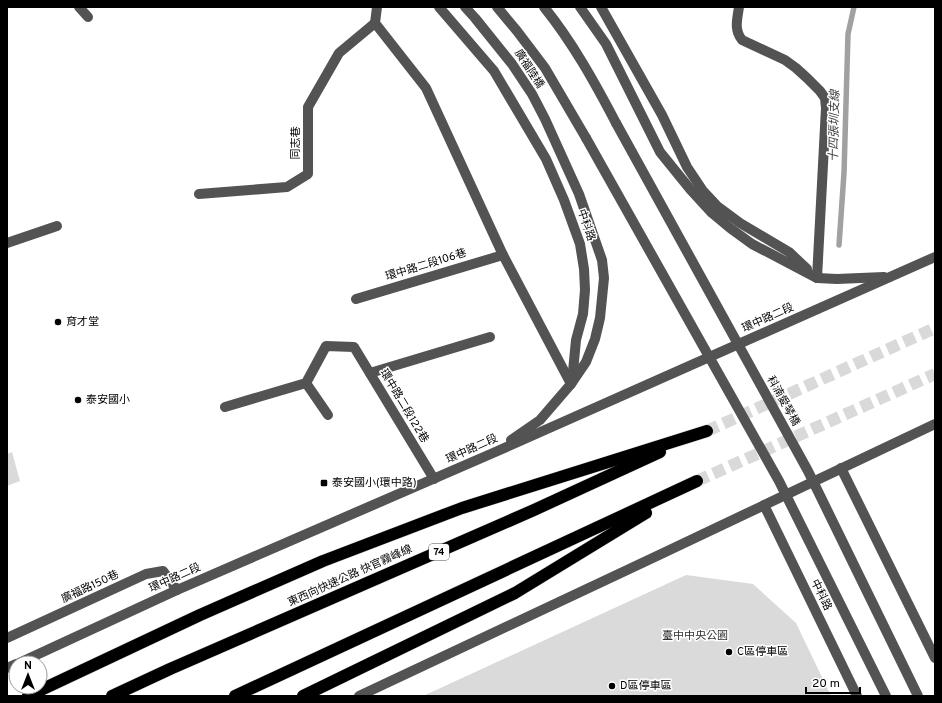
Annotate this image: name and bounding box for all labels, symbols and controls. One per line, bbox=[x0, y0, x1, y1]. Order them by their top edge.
street label: 廣福陸橋 bbox=[511, 47, 547, 91]
water label: 十四張圳支線 bbox=[826, 88, 844, 162]
street label: 同志巷 bbox=[289, 127, 303, 160]
street label: 中科路 bbox=[574, 207, 598, 243]
street label: 環中路二段106巷 bbox=[384, 246, 468, 284]
street label: 環中路二段 bbox=[740, 300, 796, 336]
place label: 育才堂 bbox=[66, 315, 99, 329]
marker: 育才堂 bbox=[53, 317, 63, 327]
street label: 環中路二段122巷 bbox=[376, 367, 432, 445]
street label: 科湳愛琴橋 bbox=[764, 374, 802, 428]
place label: 泰安國小 bbox=[86, 393, 130, 407]
marker: 泰安國小 bbox=[73, 395, 83, 405]
street label: 環中路二段 bbox=[444, 431, 500, 467]
place label: 泰安國小(環中路) bbox=[332, 476, 417, 490]
marker: 泰安國小(環中路) bbox=[319, 478, 329, 488]
street label: 東西向快速公路 快官霧峰線 bbox=[286, 542, 414, 610]
road number: 74 bbox=[429, 544, 449, 560]
street label: 環中路二段 bbox=[147, 560, 203, 596]
street label: 廣福路150巷 bbox=[59, 568, 121, 606]
street label: 中科路 bbox=[807, 577, 835, 613]
park label: 臺中中央公園 bbox=[662, 629, 728, 643]
place label: C區停車區 bbox=[737, 645, 788, 659]
marker: C區停車區 bbox=[724, 647, 734, 657]
north arrow bbox=[8, 655, 48, 695]
text: N bbox=[24, 659, 32, 673]
scale bar bbox=[806, 669, 860, 695]
text: 20 m bbox=[812, 676, 840, 692]
place label: D區停車區 bbox=[620, 679, 672, 693]
marker: D區停車區 bbox=[607, 681, 617, 691]

